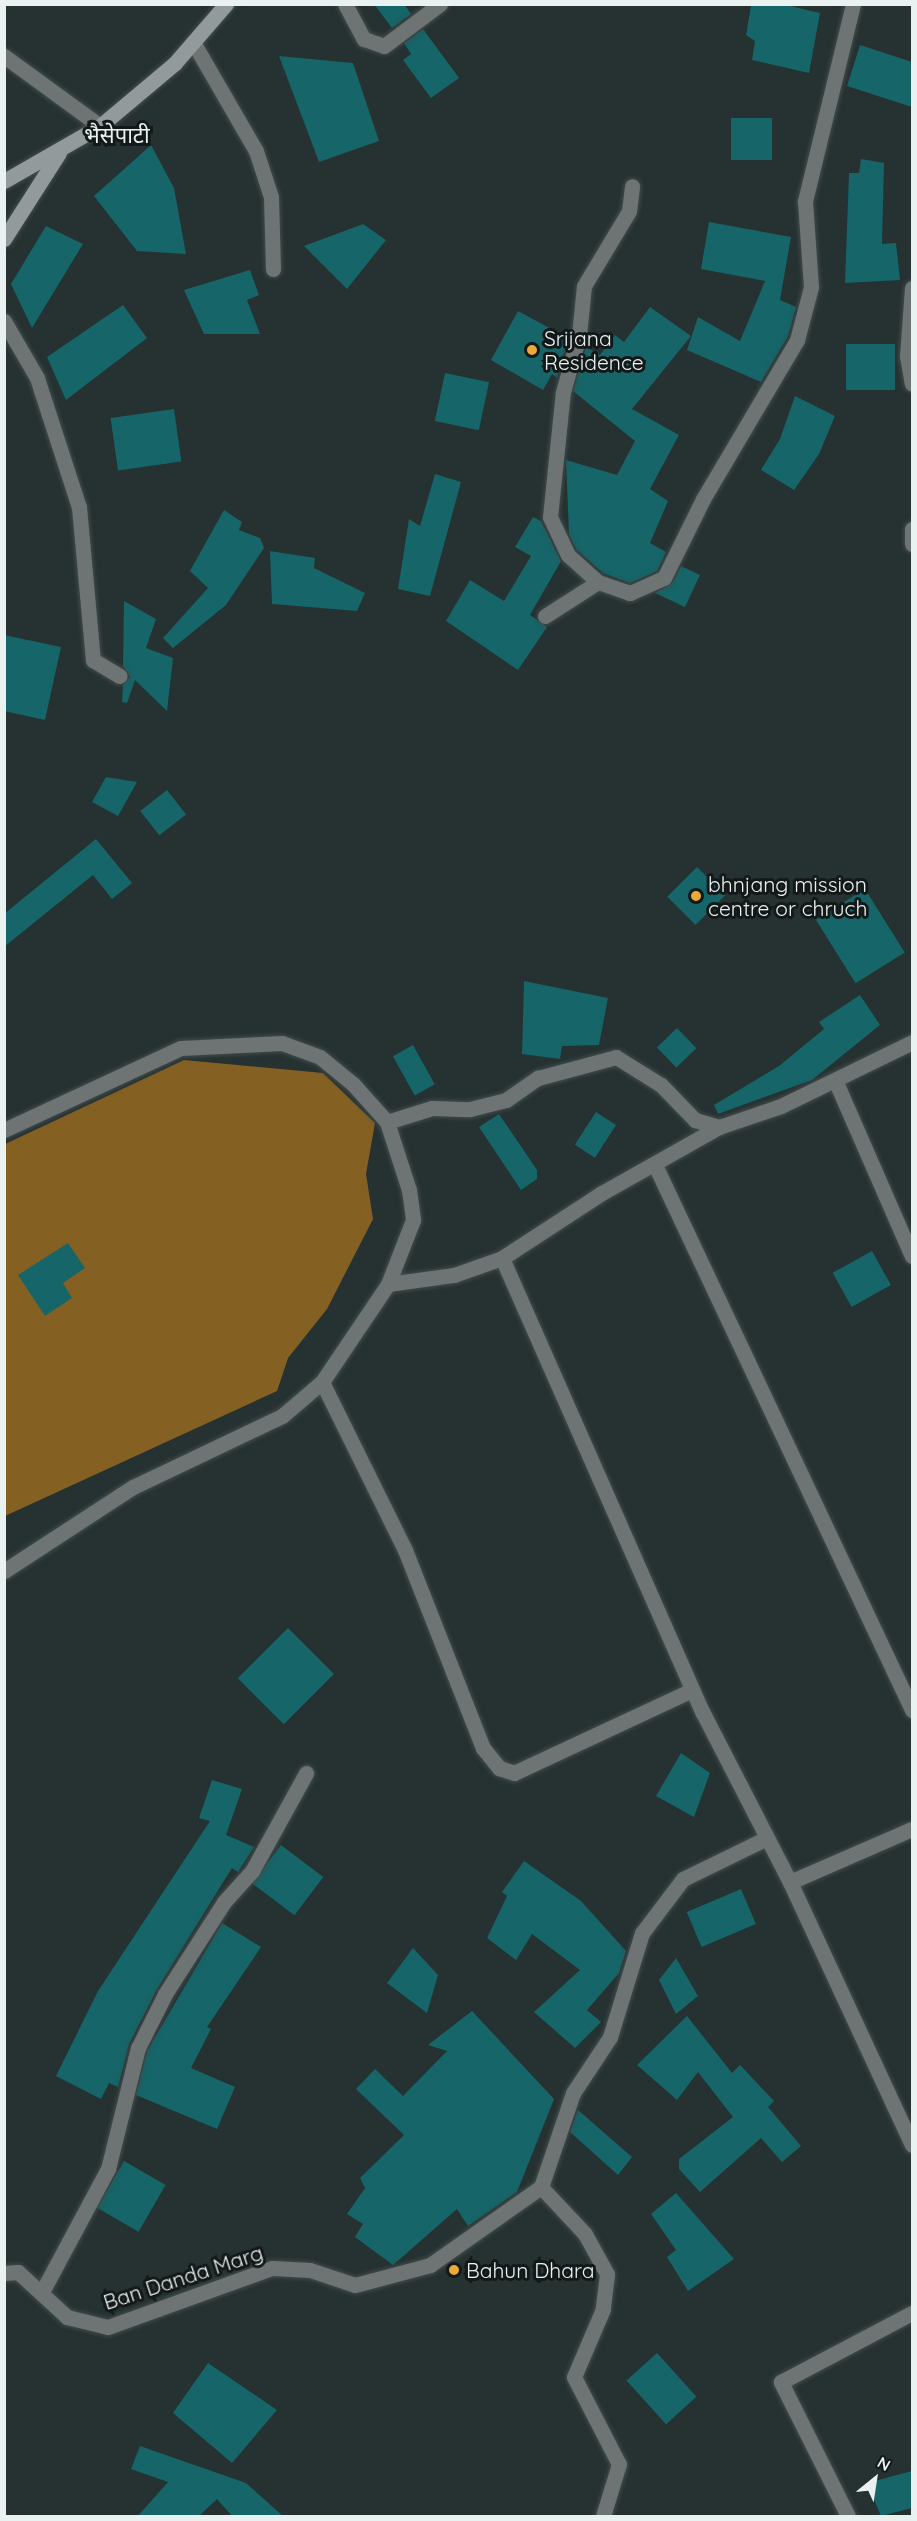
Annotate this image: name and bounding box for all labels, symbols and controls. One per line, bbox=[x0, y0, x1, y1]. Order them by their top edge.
district label: भैसेपाटी bbox=[84, 123, 150, 149]
place label: Srijana Residence bbox=[544, 325, 644, 375]
marker: Srijana Residence bbox=[525, 343, 539, 357]
place label: bhnjang mission centre or chruch bbox=[708, 871, 867, 921]
marker: bhnjang mission centre or chruch bbox=[689, 889, 703, 903]
street label: Ban Danda Marg bbox=[100, 2239, 266, 2315]
place label: Bahun Dhara bbox=[466, 2257, 594, 2283]
marker: Bahun Dhara bbox=[447, 2263, 461, 2277]
north arrow bbox=[845, 2449, 905, 2509]
text: N bbox=[874, 2452, 894, 2475]

